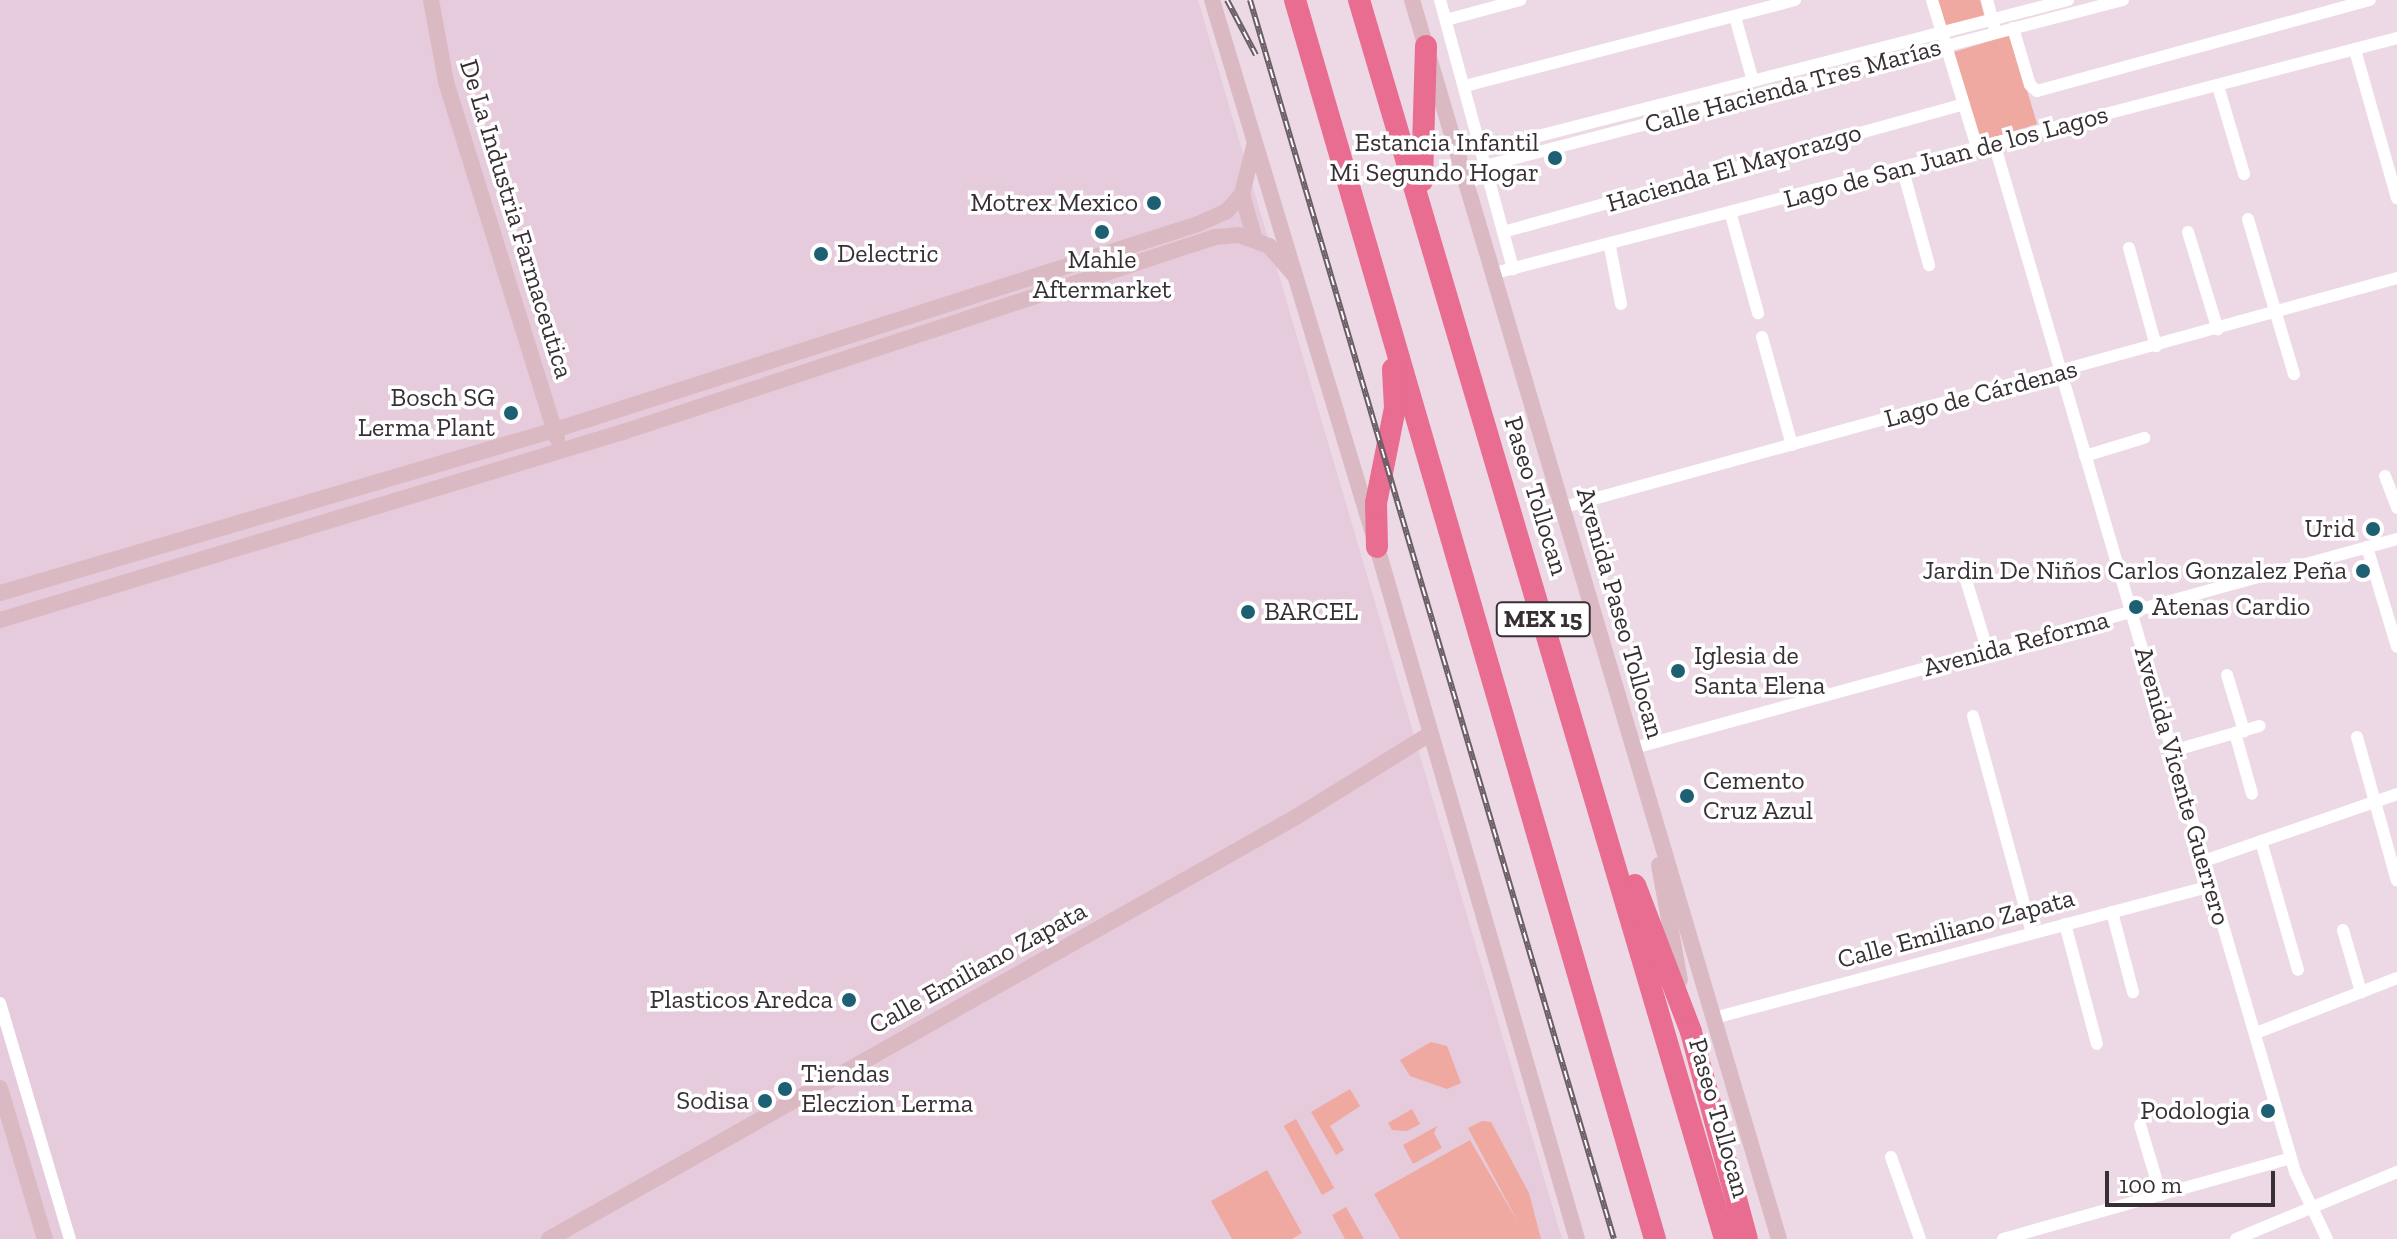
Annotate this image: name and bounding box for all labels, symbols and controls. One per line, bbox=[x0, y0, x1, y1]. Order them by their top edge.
street label: Calle Hacienda Tres Marías bbox=[1641, 31, 1945, 141]
street label: De La Industria Farmaceutica bbox=[453, 56, 579, 382]
street label: Lago de San Juan de los Lagos bbox=[1780, 99, 2112, 215]
street label: Hacienda El Mayorazgo bbox=[1603, 117, 1865, 219]
place label: Estancia Infantil Mi Segundo Hogar bbox=[1329, 127, 1539, 188]
marker: Estancia Infantil Mi Segundo Hogar bbox=[1546, 149, 1564, 167]
place label: Motrex Mexico bbox=[970, 187, 1138, 219]
marker: Motrex Mexico bbox=[1145, 194, 1163, 212]
marker: Mahle Aftermarket bbox=[1093, 223, 1111, 241]
place label: Delectric bbox=[837, 238, 939, 270]
place label: Mahle Aftermarket bbox=[1033, 244, 1171, 306]
marker: Delectric bbox=[812, 245, 830, 263]
street label: Lago de Cárdenas bbox=[1881, 353, 2081, 435]
place label: Bosch SG Lerma Plant bbox=[358, 382, 495, 444]
marker: Bosch SG Lerma Plant bbox=[502, 404, 520, 422]
street label: Paseo Tollocan bbox=[1497, 413, 1575, 579]
street label: Avenida Paseo Tollocan bbox=[1569, 484, 1671, 742]
place label: Urid bbox=[2304, 513, 2355, 545]
marker: Urid bbox=[2362, 518, 2384, 540]
place label: Jardin De Niños Carlos Gonzalez Peña bbox=[1922, 555, 2347, 587]
marker: Jardin De Niños Carlos Gonzalez Peña bbox=[2354, 562, 2372, 580]
place label: Atenas Cardio bbox=[2152, 591, 2310, 623]
place label: BARCEL bbox=[1264, 596, 1358, 628]
marker: Atenas Cardio bbox=[2127, 598, 2145, 616]
road number: MEX 15 bbox=[1495, 599, 1591, 639]
marker: BARCEL bbox=[1239, 603, 1257, 621]
street label: Avenida Reforma bbox=[1920, 604, 2112, 684]
place label: Iglesia de Santa Elena bbox=[1694, 640, 1825, 702]
street label: Avenida Vicente Guerrero bbox=[2127, 643, 2237, 929]
marker: Iglesia de Santa Elena bbox=[1669, 662, 1687, 680]
place label: Cemento Cruz Azul bbox=[1703, 765, 1814, 826]
marker: Cemento Cruz Azul bbox=[1678, 787, 1696, 805]
street label: Calle Emiliano Zapata bbox=[1834, 882, 2078, 976]
street label: Calle Emiliano Zapata bbox=[864, 895, 1092, 1041]
place label: Plasticos Aredca bbox=[649, 984, 833, 1016]
marker: Plasticos Aredca bbox=[840, 991, 858, 1009]
street label: Paseo Tollocan bbox=[1681, 1035, 1757, 1201]
place label: Tiendas Eleczion Lerma bbox=[801, 1058, 973, 1120]
marker: Tiendas Eleczion Lerma bbox=[776, 1080, 794, 1098]
place label: Sodisa bbox=[676, 1085, 749, 1117]
marker: Sodisa bbox=[756, 1092, 774, 1110]
place label: Podologia bbox=[2140, 1095, 2250, 1127]
marker: Podologia bbox=[2257, 1100, 2279, 1122]
scale bar bbox=[2109, 1155, 2279, 1205]
text: 100 m bbox=[2119, 1170, 2182, 1199]

